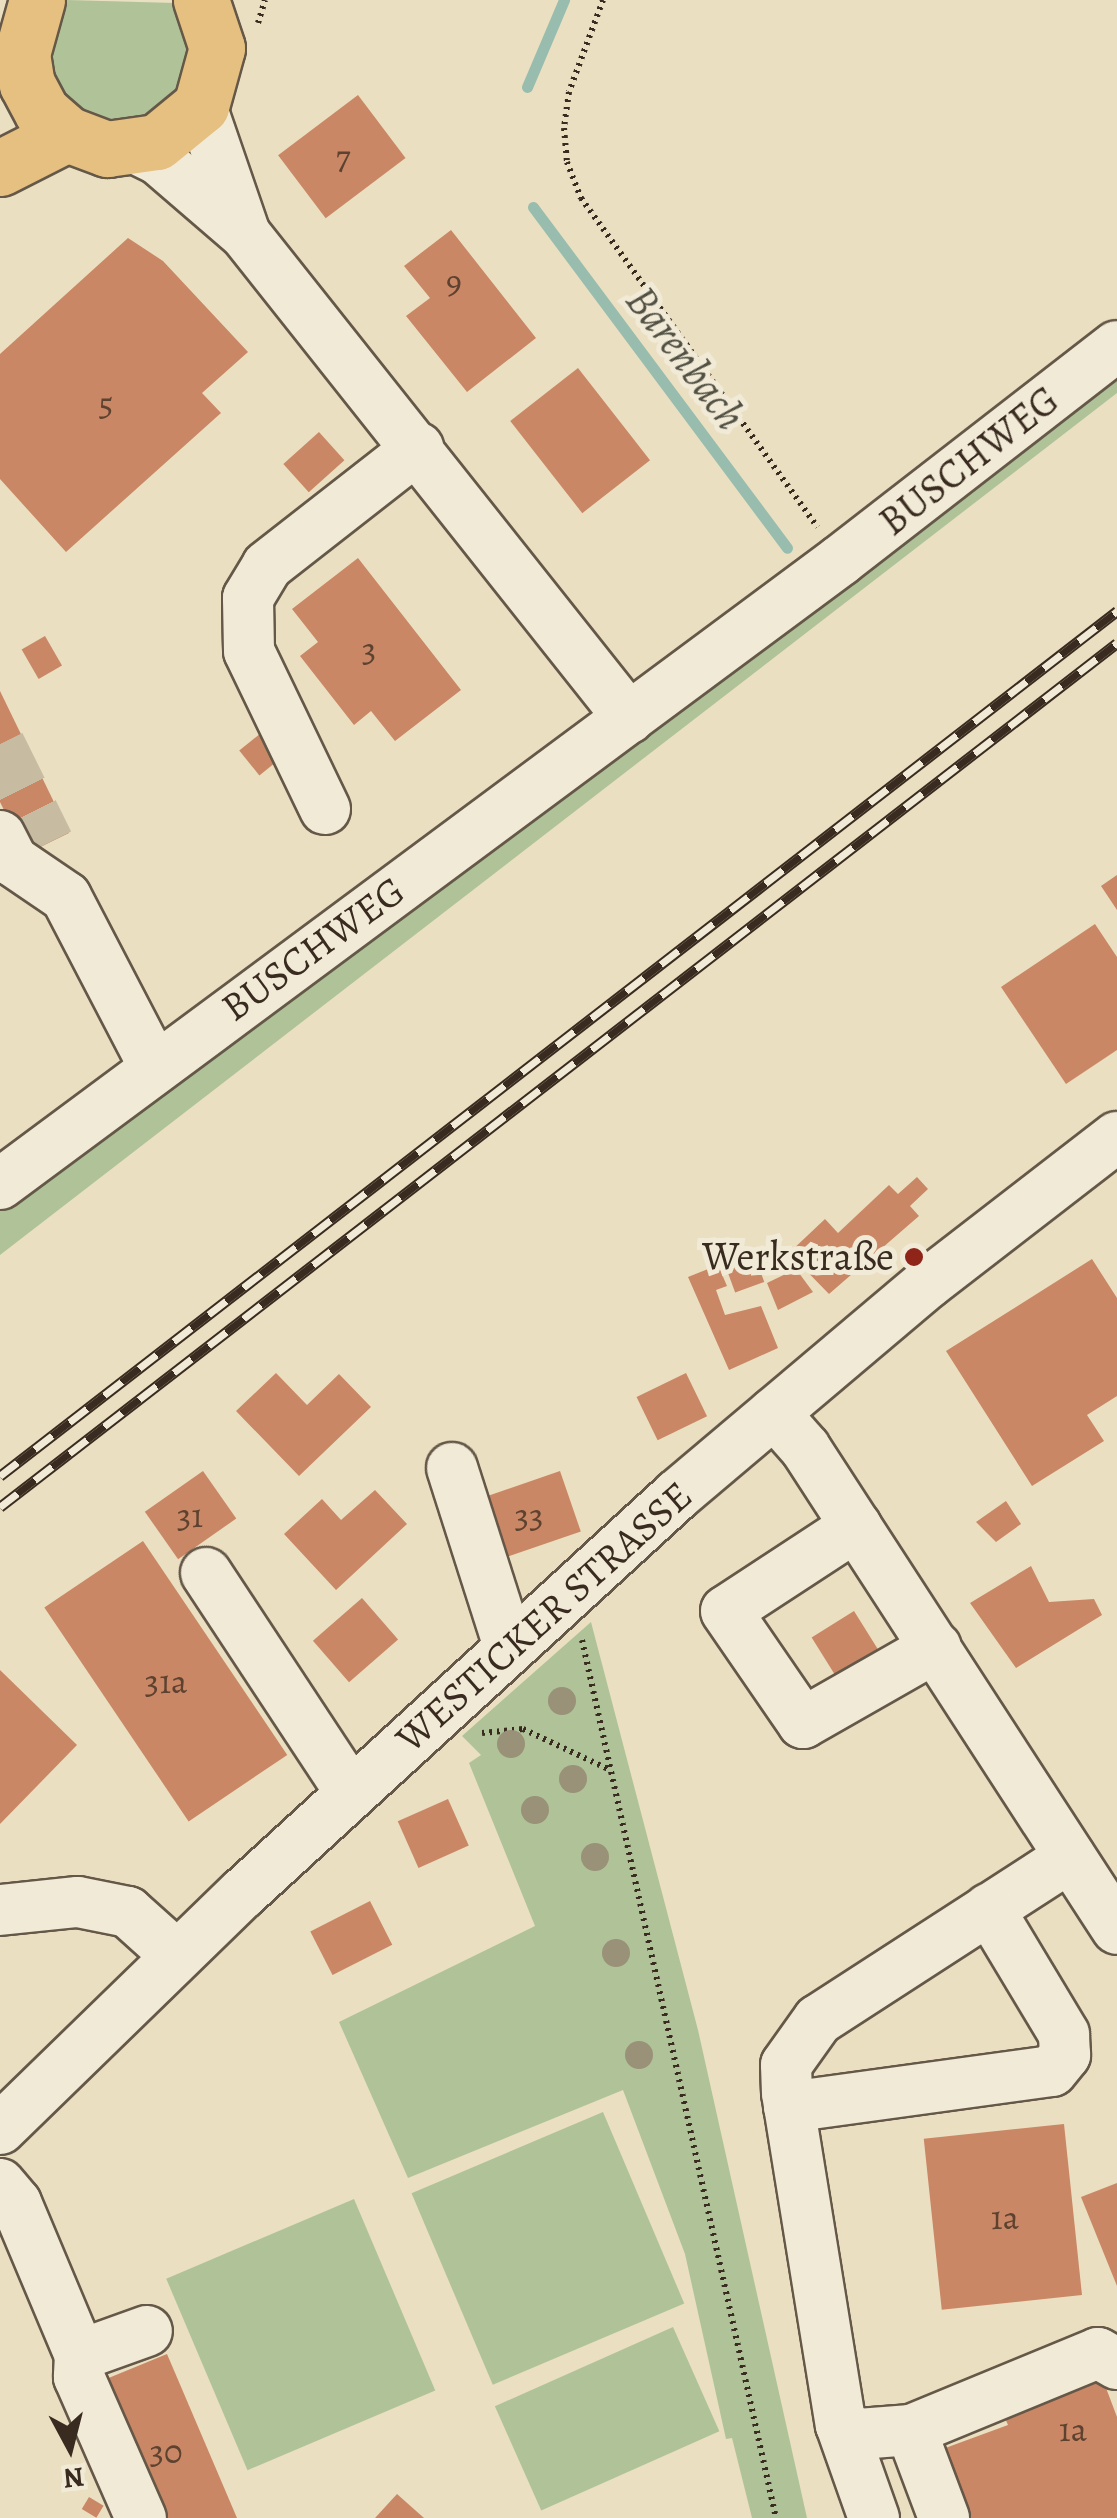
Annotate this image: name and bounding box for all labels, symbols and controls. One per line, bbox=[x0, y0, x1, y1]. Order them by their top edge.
house number: 7 bbox=[336, 136, 350, 178]
house number: 9 bbox=[446, 260, 462, 302]
water label: Barenbach bbox=[616, 276, 756, 440]
street label: BUSCHWEG bbox=[870, 376, 1068, 546]
house number: 5 bbox=[98, 382, 114, 424]
house number: 3 bbox=[362, 628, 376, 670]
street label: BUSCHWEG bbox=[212, 867, 414, 1031]
place label: Werkstraße bbox=[702, 1233, 894, 1281]
marker: Werkstraße bbox=[903, 1246, 925, 1268]
street label: WESTICKER STRASSE bbox=[386, 1472, 702, 1762]
house number: 31 bbox=[177, 1494, 203, 1536]
house number: 33 bbox=[514, 1494, 544, 1536]
house number: 31a bbox=[145, 1660, 187, 1702]
house number: 1a bbox=[991, 2196, 1019, 2238]
north arrow bbox=[20, 2398, 120, 2498]
house number: 1a bbox=[1059, 2408, 1087, 2450]
house number: 30 bbox=[149, 2430, 183, 2472]
text: N bbox=[61, 2458, 86, 2498]

